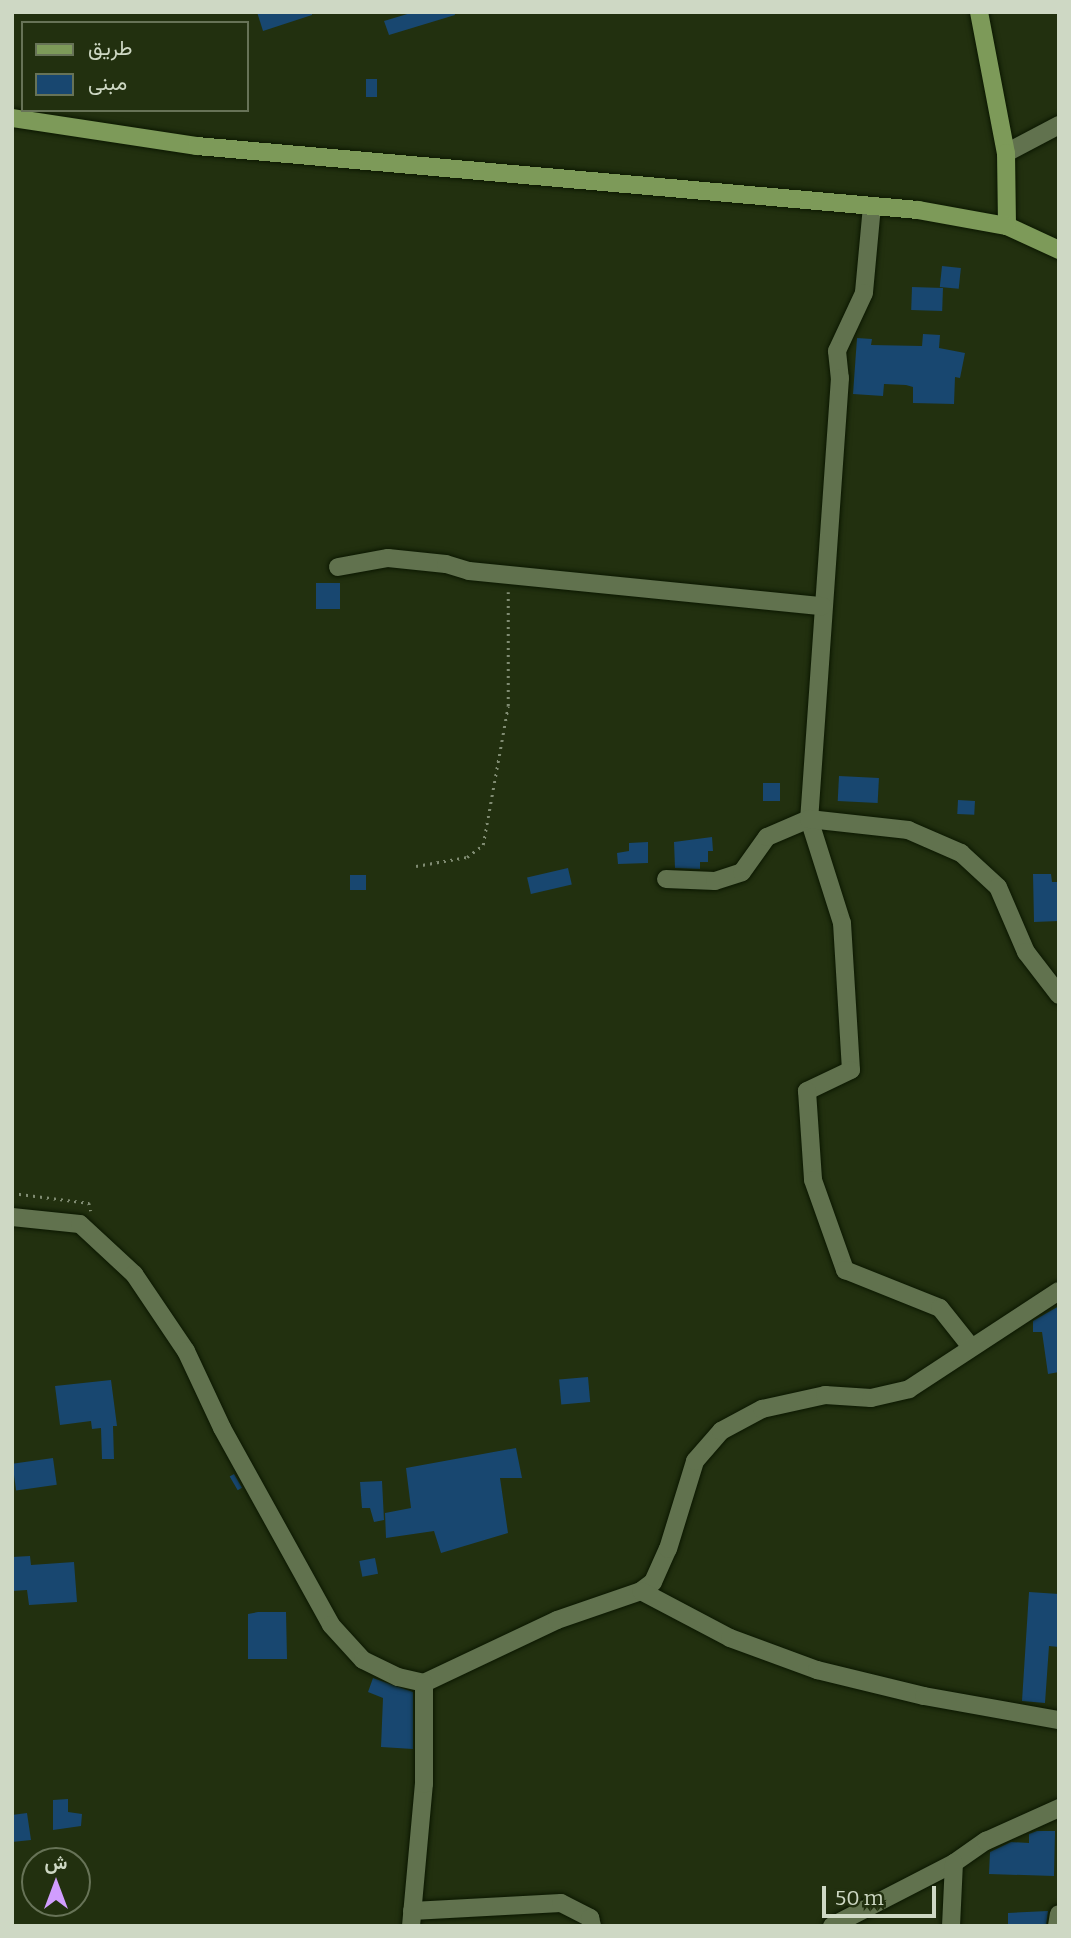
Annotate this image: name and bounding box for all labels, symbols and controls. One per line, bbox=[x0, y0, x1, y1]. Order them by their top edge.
legend bbox=[21, 21, 248, 112]
text: طريق bbox=[88, 35, 133, 61]
text: مبنى bbox=[88, 70, 127, 96]
north arrow bbox=[21, 1847, 91, 1917]
text: ش bbox=[45, 1851, 67, 1874]
scale bar bbox=[826, 1871, 940, 1915]
text: 50 m bbox=[835, 1885, 884, 1911]

